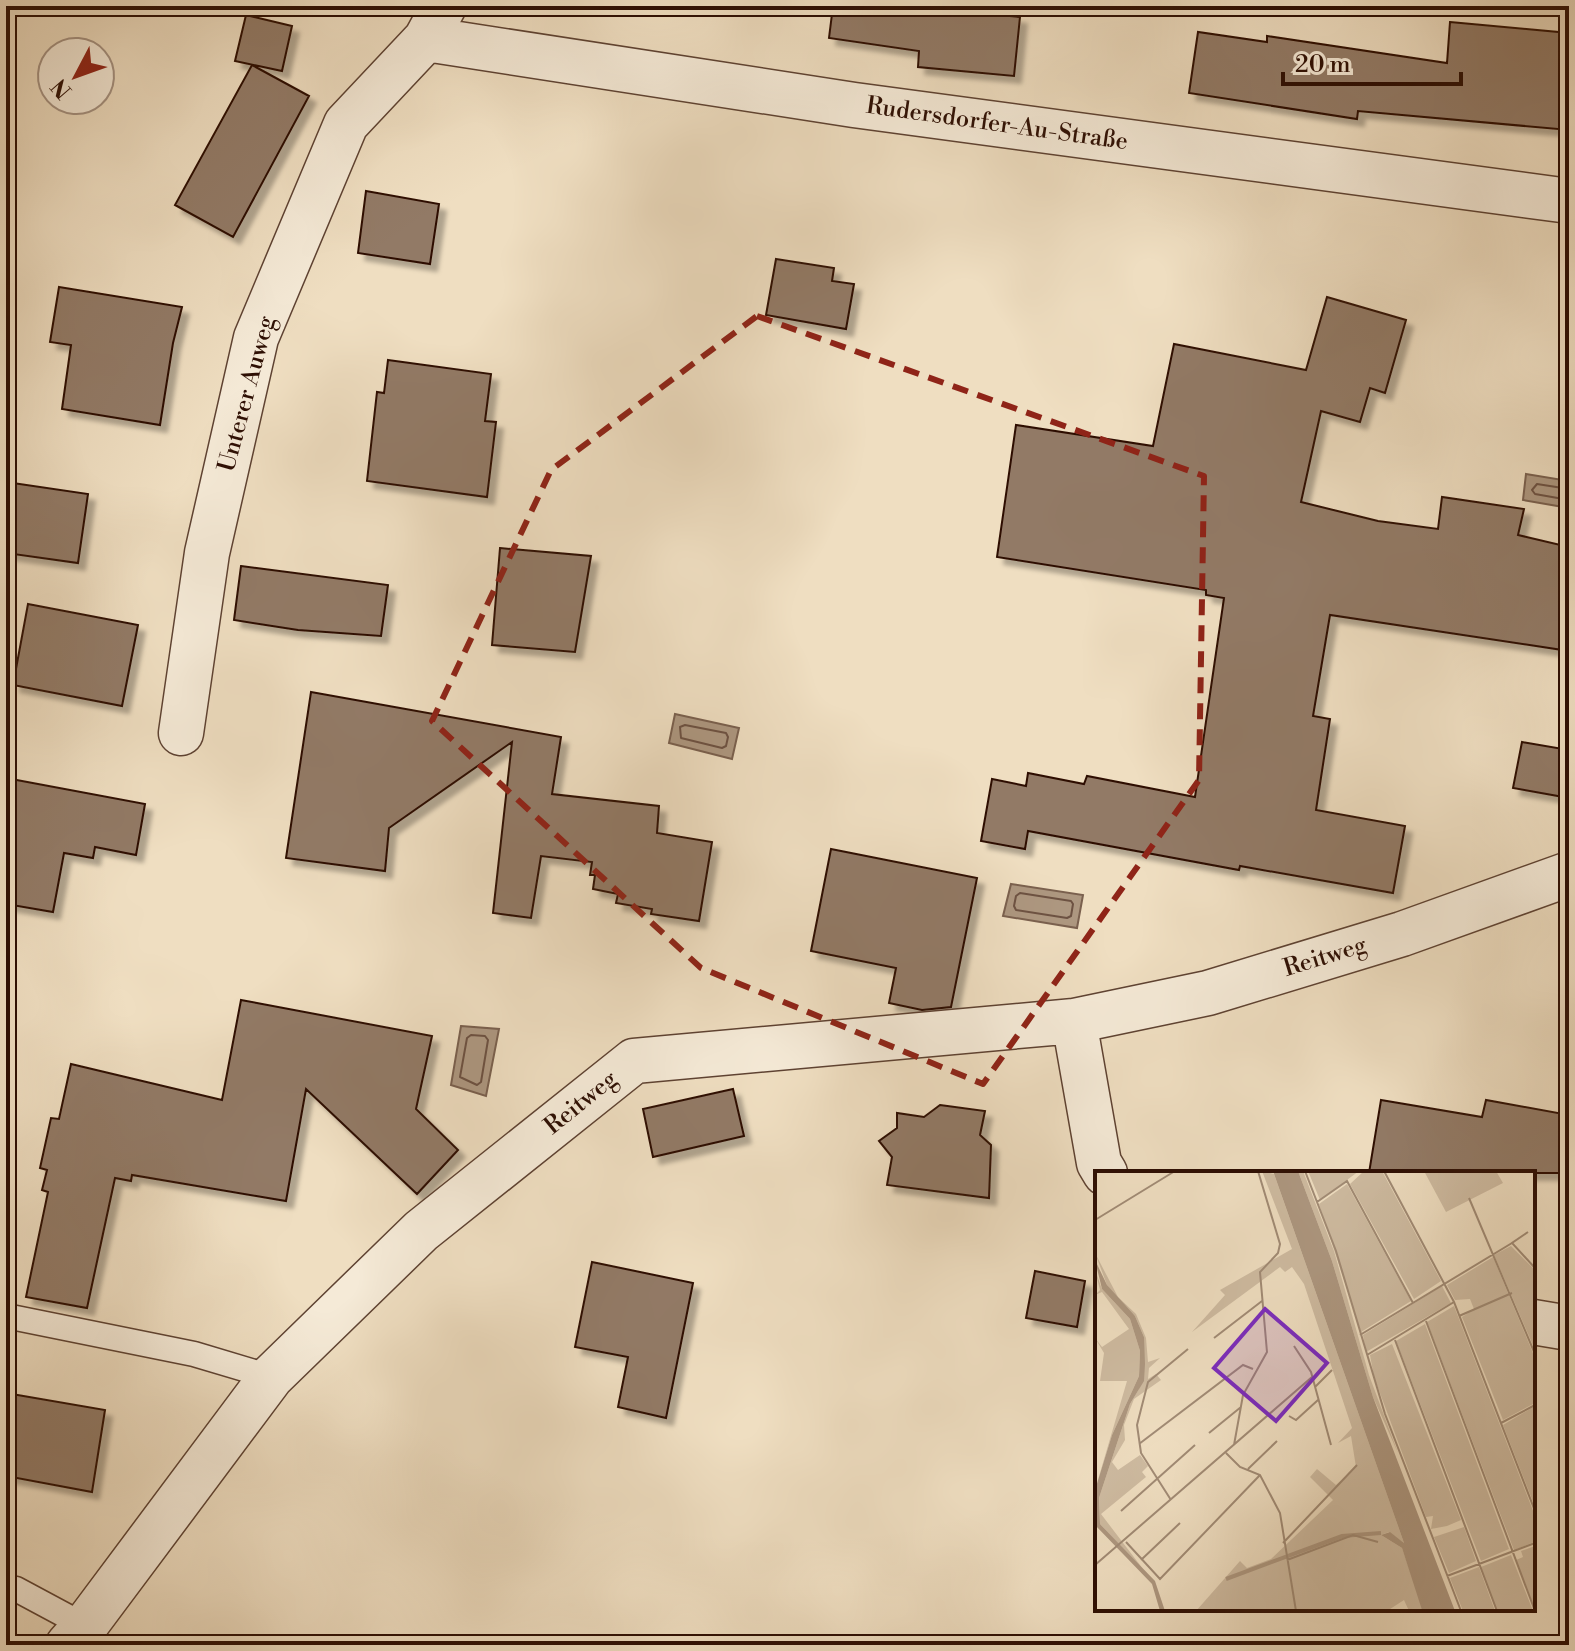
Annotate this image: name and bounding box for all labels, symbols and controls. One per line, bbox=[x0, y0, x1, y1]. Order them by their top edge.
north arrow bbox=[36, 36, 116, 116]
scale bar bbox=[1283, 36, 1461, 86]
text: 20 m bbox=[1295, 50, 1351, 80]
text: N bbox=[46, 72, 78, 104]
street label: Rudersdorfer-Au-Straße bbox=[864, 91, 1130, 157]
street label: Unterer Auweg bbox=[212, 312, 282, 475]
street label: Reitweg bbox=[1280, 930, 1371, 984]
street label: Reitweg bbox=[538, 1064, 624, 1142]
inset map bbox=[1095, 1171, 1535, 1611]

